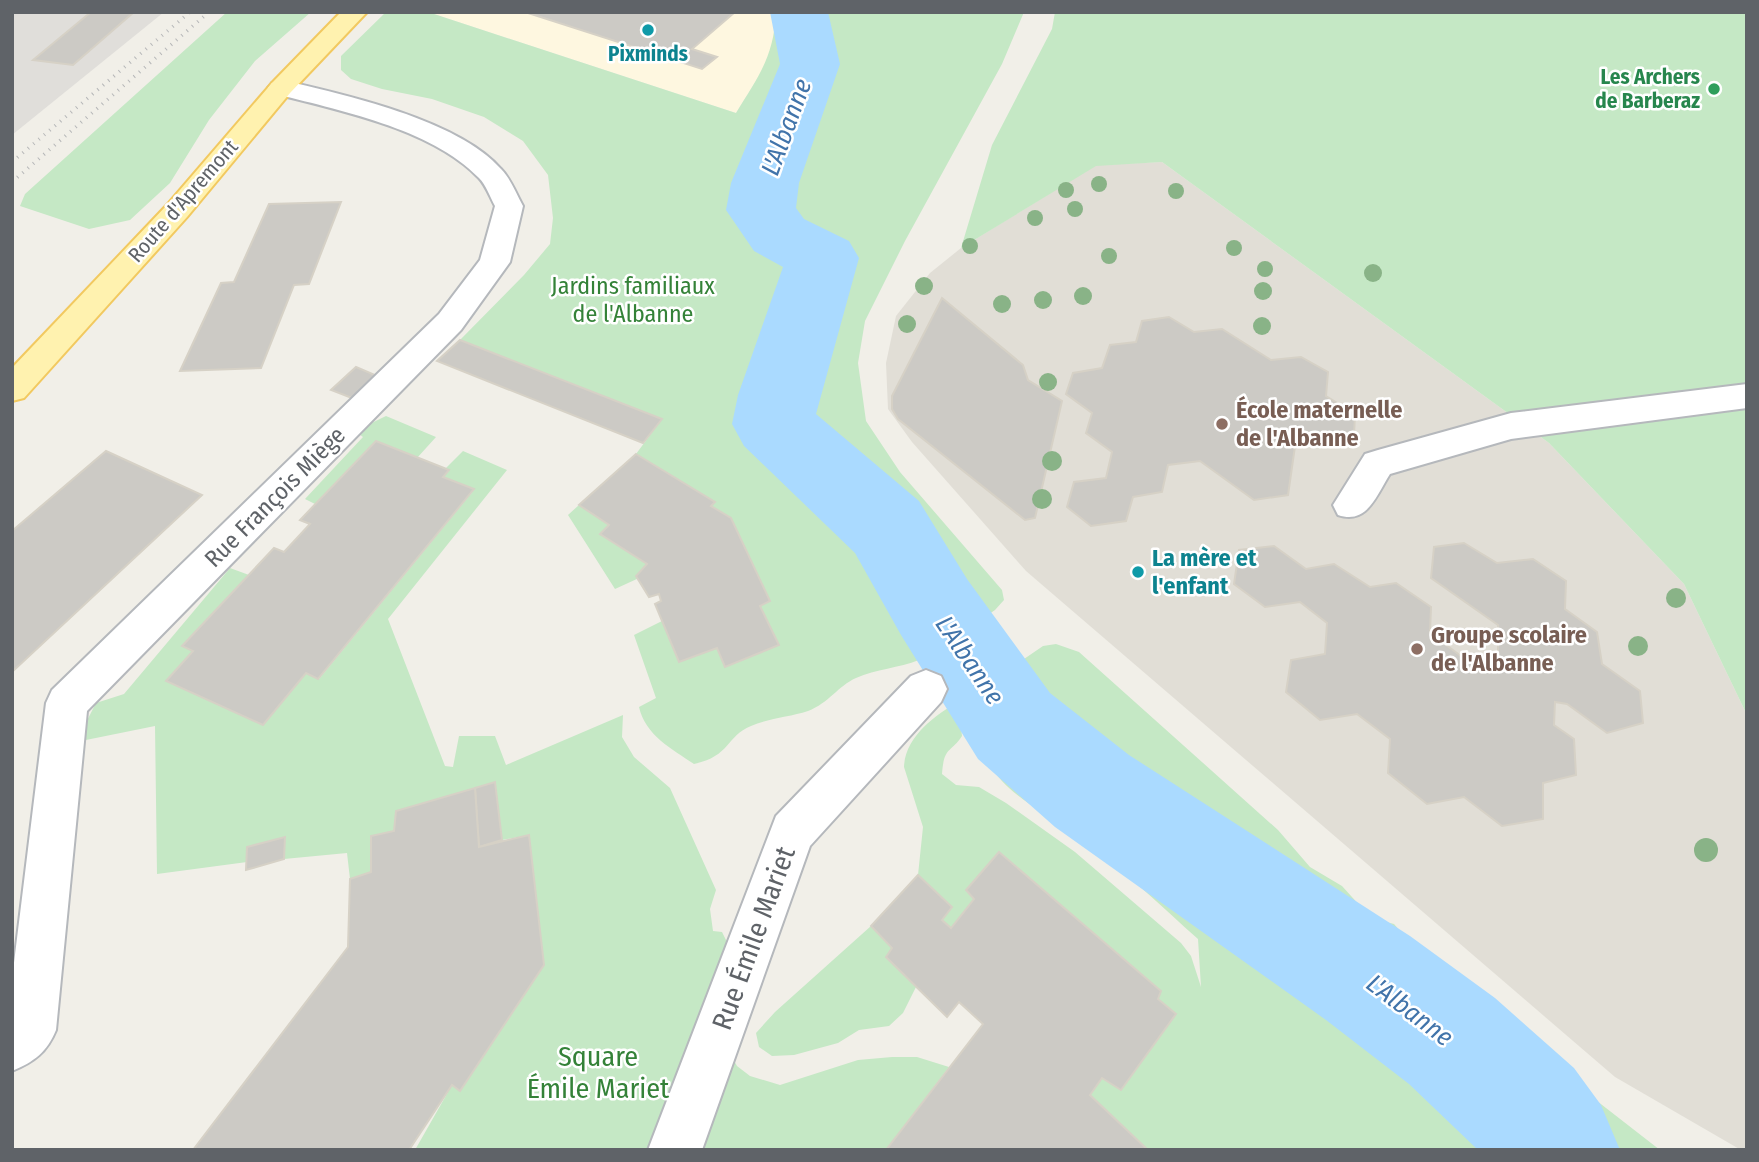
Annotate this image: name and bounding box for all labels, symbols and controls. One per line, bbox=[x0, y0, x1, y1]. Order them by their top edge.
marker: Pixminds bbox=[640, 22, 656, 38]
place label: Pixminds bbox=[608, 41, 688, 67]
place label: Les Archers de Barberaz bbox=[1595, 64, 1700, 114]
water label: L'Albanne bbox=[755, 75, 818, 180]
marker: Les Archers de Barberaz bbox=[1706, 81, 1722, 97]
street label: Route d'Apremont bbox=[123, 134, 244, 268]
park label: Jardins familiaux de l'Albanne bbox=[551, 272, 715, 328]
place label: École maternelle de l'Albanne bbox=[1236, 395, 1402, 452]
marker: École maternelle de l'Albanne bbox=[1214, 416, 1230, 432]
street label: Rue François Miège bbox=[199, 421, 351, 573]
place label: La mère et l'enfant bbox=[1152, 544, 1257, 600]
marker: La mère et l'enfant bbox=[1130, 564, 1146, 580]
water label: L'Albanne bbox=[929, 610, 1010, 711]
place label: Groupe scolaire de l'Albanne bbox=[1431, 621, 1587, 677]
marker: Groupe scolaire de l'Albanne bbox=[1409, 641, 1425, 657]
street label: Rue Émile Mariet bbox=[705, 841, 802, 1034]
water label: L'Albanne bbox=[1360, 968, 1459, 1053]
park label: Square Émile Mariet bbox=[527, 1040, 670, 1105]

